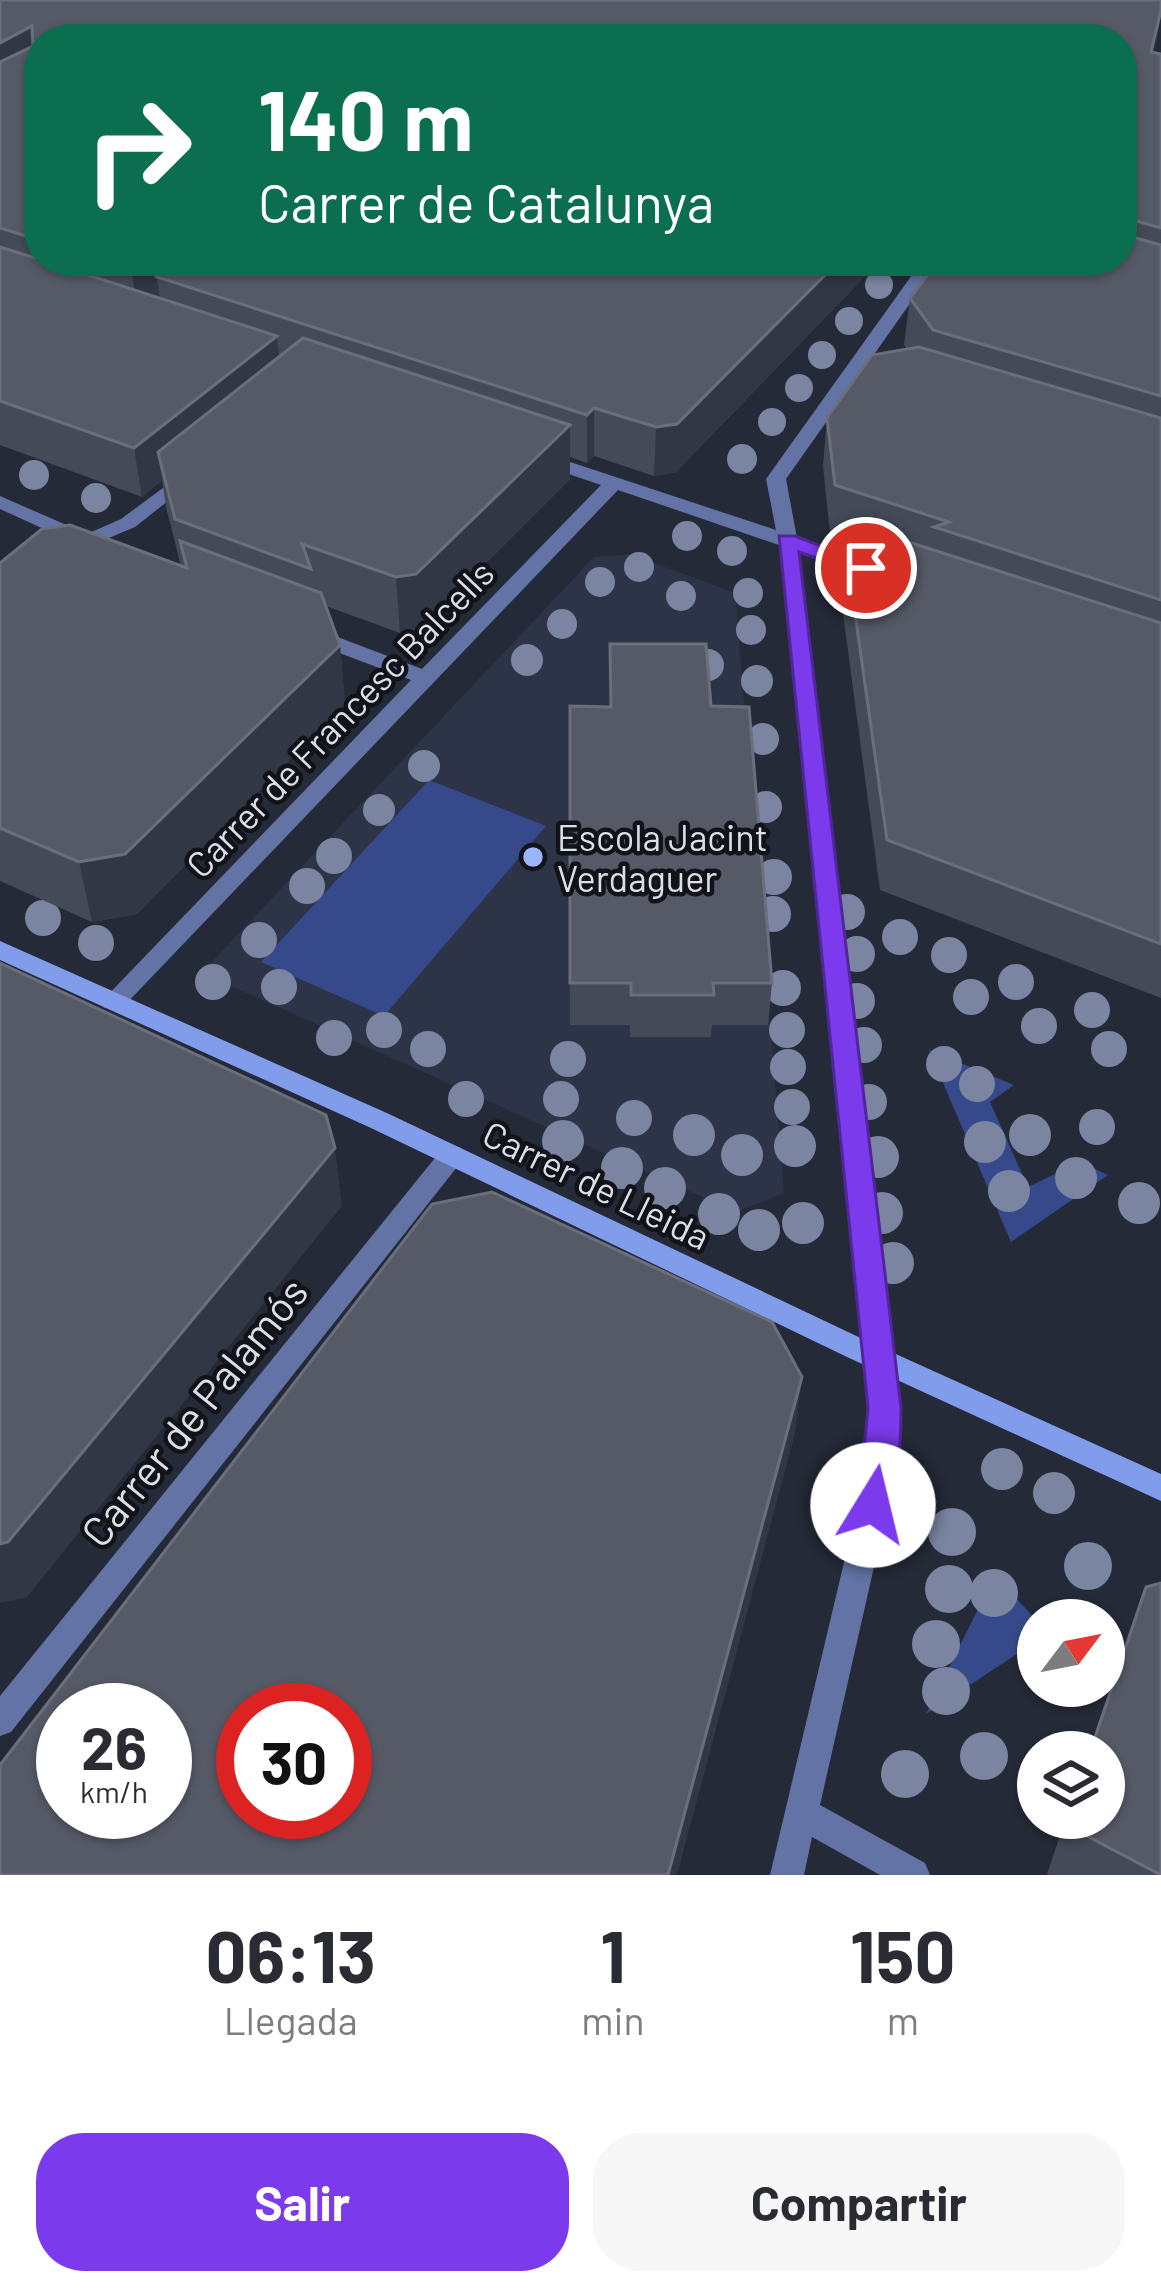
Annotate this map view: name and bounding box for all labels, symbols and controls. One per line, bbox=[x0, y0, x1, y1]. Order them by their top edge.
text: 140 m bbox=[258, 67, 473, 168]
icon: right bbox=[60, 72, 216, 228]
text: Carrer de Catalunya bbox=[258, 169, 714, 234]
pin bbox=[815, 517, 917, 619]
icon: arrive bbox=[833, 535, 899, 601]
street label: Carrer de Francesc Balcells bbox=[176, 551, 502, 885]
place label: Escola Jacint Verdaguer bbox=[557, 815, 768, 899]
marker: Escola Jacint Verdaguer bbox=[520, 844, 546, 870]
street label: Carrer de Lleida bbox=[477, 1111, 717, 1257]
street label: Carrer de Palamós bbox=[69, 1267, 317, 1555]
position arrow bbox=[810, 1442, 936, 1568]
north arrow bbox=[1017, 1599, 1125, 1707]
map controls bbox=[1017, 1599, 1125, 1839]
speed limit sign: 30 bbox=[216, 1683, 372, 1839]
text: 26 bbox=[81, 1710, 147, 1782]
button: layers bbox=[1017, 1731, 1125, 1839]
text: km/h bbox=[80, 1773, 148, 1809]
text: 06:13 bbox=[206, 1911, 376, 1997]
text: 1 bbox=[600, 1911, 626, 1997]
text: 150 bbox=[850, 1911, 955, 1997]
text: Llegada bbox=[224, 1996, 358, 2043]
text: min bbox=[581, 1996, 645, 2043]
text: m bbox=[887, 1996, 919, 2043]
button: Salir bbox=[36, 2133, 569, 2271]
button: Compartir bbox=[593, 2133, 1125, 2271]

